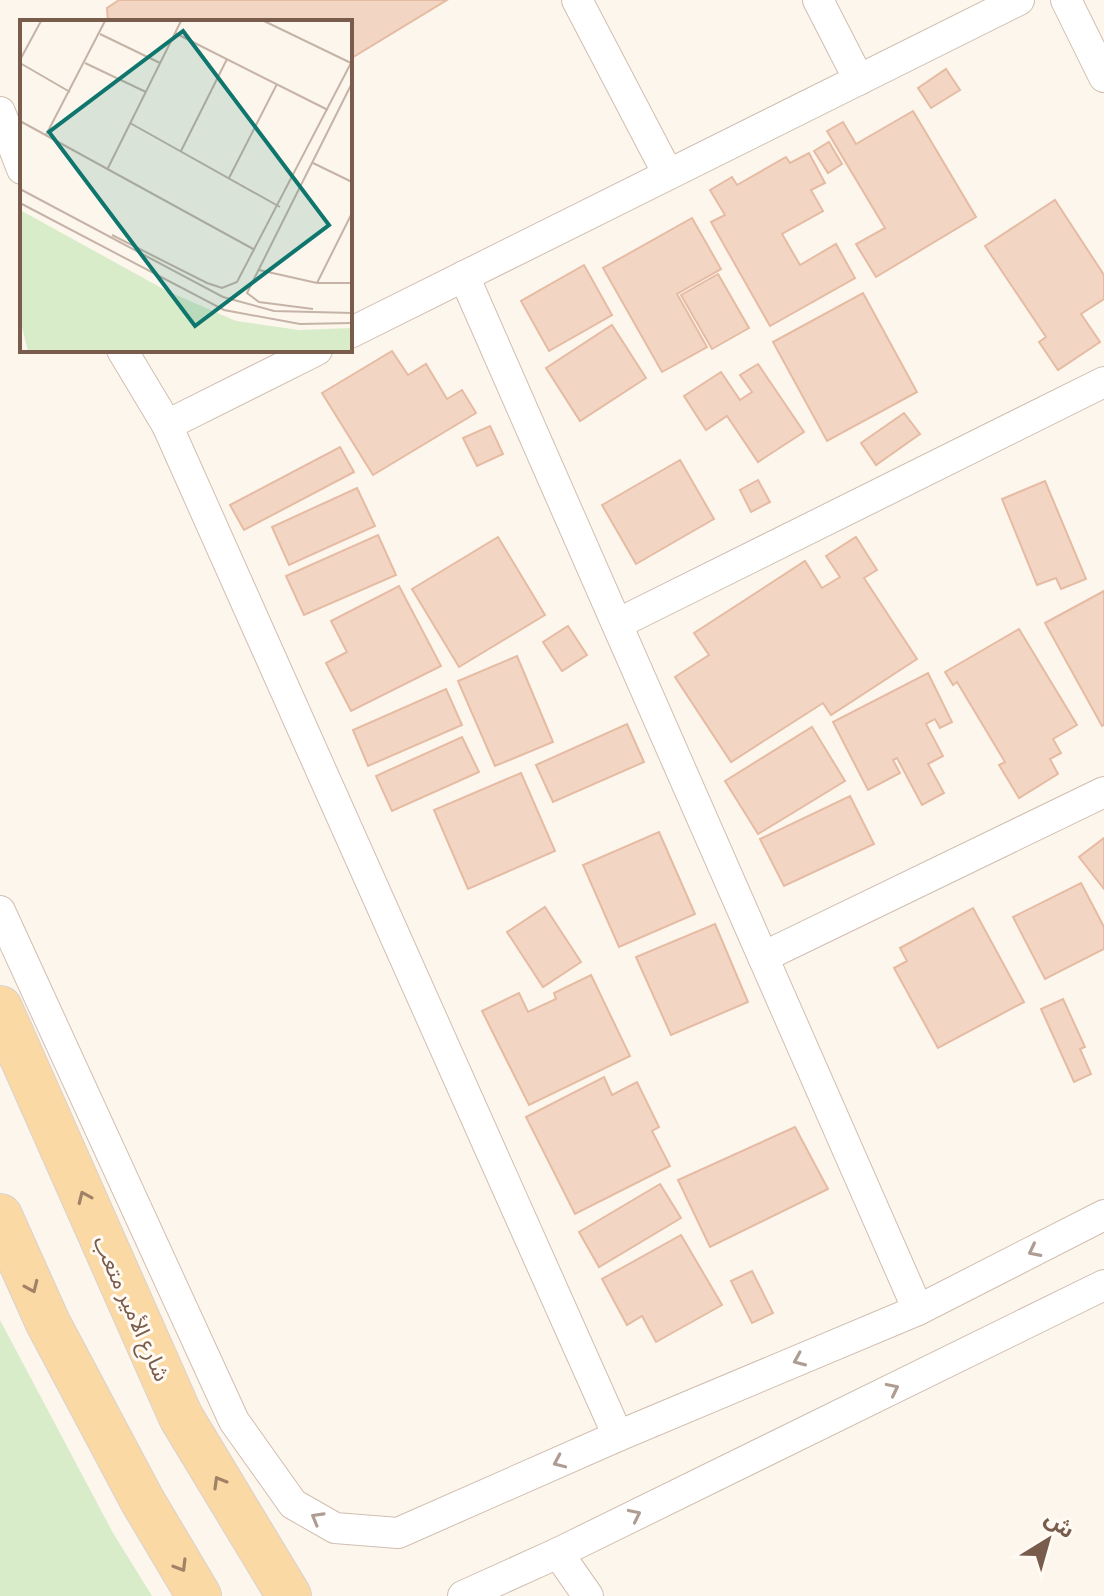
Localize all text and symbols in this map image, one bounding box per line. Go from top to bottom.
inset map [20,20,352,352]
one-way arrow [77,1190,93,1205]
street label: شارع الأمير متعب [85,1231,178,1387]
one-way arrow [1028,1241,1043,1256]
one-way arrow [22,1279,38,1294]
one-way arrow [793,1350,807,1367]
one-way arrow [885,1383,900,1398]
one-way arrow [553,1452,568,1468]
one-way arrow [213,1476,229,1490]
north arrow [1008,1500,1088,1580]
text: ش [1040,1502,1082,1544]
one-way arrow [626,1509,641,1525]
one-way arrow [311,1512,326,1528]
one-way arrow [171,1557,187,1572]

